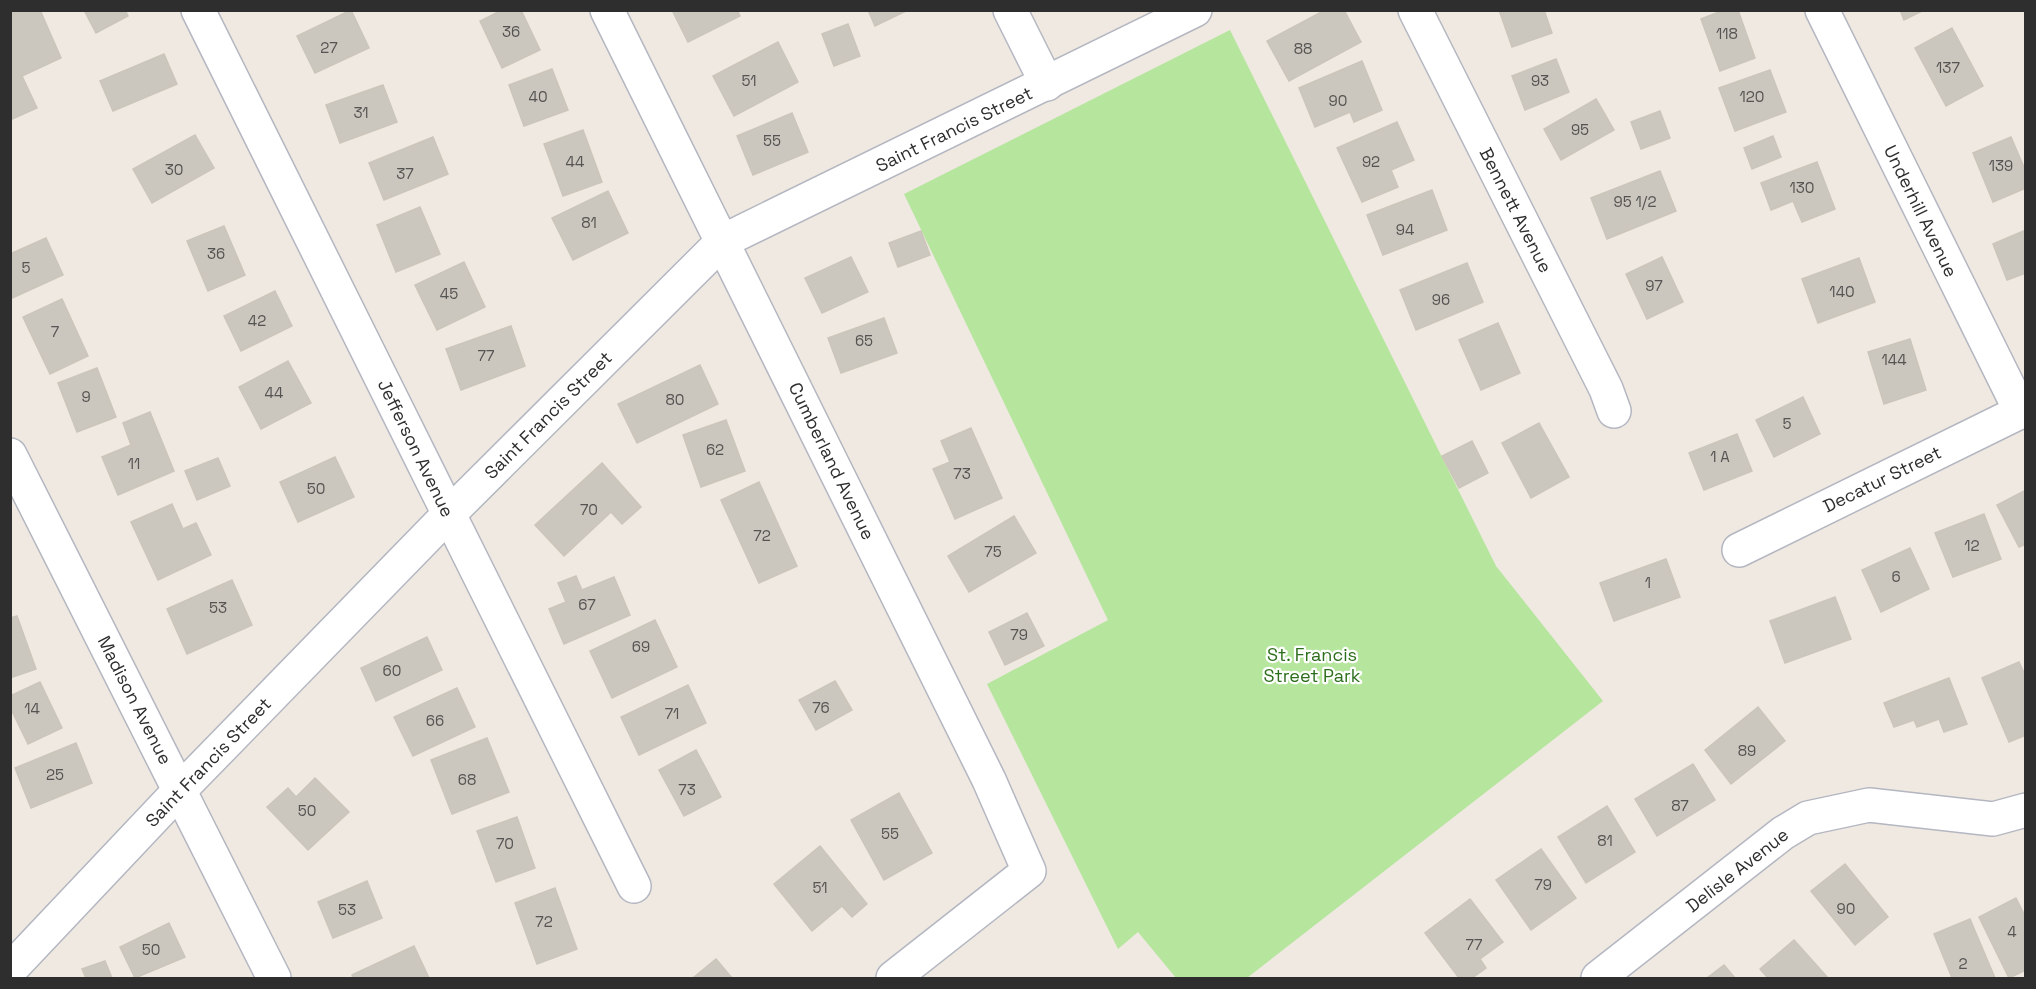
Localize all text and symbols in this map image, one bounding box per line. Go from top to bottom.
house number: 36 [502,22,520,41]
house number: 118 [1716,24,1738,43]
house number: 27 [320,38,338,57]
house number: 88 [1294,39,1312,58]
house number: 137 [1936,58,1960,77]
house number: 51 [741,71,757,90]
house number: 93 [1531,71,1549,90]
street label: Saint Francis Street [872,81,1036,177]
house number: 40 [529,87,548,106]
house number: 120 [1740,87,1764,106]
house number: 90 [1329,91,1347,110]
house number: 31 [353,103,369,122]
house number: 95 [1571,120,1589,139]
house number: 55 [763,131,781,150]
street label: Underhill Avenue [1879,141,1963,281]
street label: Bennett Avenue [1475,144,1557,276]
house number: 44 [566,152,584,171]
house number: 92 [1362,152,1380,171]
house number: 139 [1989,156,2013,175]
house number: 30 [165,160,183,179]
house number: 37 [396,164,414,183]
house number: 130 [1790,178,1814,197]
house number: 95 1/2 [1614,192,1656,211]
house number: 81 [581,213,597,232]
house number: 94 [1396,220,1414,239]
house number: 36 [207,244,225,263]
house number: 5 [22,258,31,277]
house number: 97 [1645,276,1663,295]
house number: 140 [1829,282,1855,301]
house number: 45 [440,284,458,303]
house number: 96 [1432,290,1450,309]
house number: 42 [248,311,266,330]
house number: 7 [51,322,59,341]
house number: 65 [855,331,873,350]
house number: 77 [478,346,494,365]
street label: Saint Francis Street [479,346,617,484]
house number: 144 [1881,350,1907,369]
street label: Jefferson Avenue [373,375,459,521]
street label: Cumberland Avenue [784,378,880,544]
house number: 44 [265,383,283,402]
house number: 9 [81,387,91,406]
house number: 80 [666,390,684,409]
house number: 5 [1783,414,1792,433]
house number: 62 [706,440,724,459]
street label: Decatur Street [1819,440,1945,518]
house number: 1 A [1710,447,1730,466]
house number: 11 [128,454,140,473]
house number: 73 [953,464,971,483]
house number: 50 [307,479,325,498]
house number: 70 [580,500,598,519]
house number: 72 [753,526,771,545]
house number: 12 [1964,536,1980,555]
house number: 75 [984,542,1002,561]
house number: 6 [1891,567,1901,586]
house number: 1 [1645,573,1651,592]
house number: 67 [578,595,596,614]
house number: 53 [209,598,227,617]
house number: 79 [1010,625,1028,644]
street label: Madison Avenue [93,632,177,768]
house number: 69 [632,637,650,656]
park label: St. Francis Street Park [1263,643,1361,687]
house number: 60 [383,661,401,680]
street label: Saint Francis Street [140,692,276,832]
house number: 76 [812,698,830,717]
house number: 14 [24,699,40,718]
house number: 71 [665,704,679,723]
house number: 66 [426,711,444,730]
house number: 89 [1738,741,1756,760]
house number: 25 [46,765,64,784]
house number: 68 [458,770,476,789]
house number: 73 [678,780,696,799]
house number: 87 [1671,796,1689,815]
house number: 50 [298,801,316,820]
street label: Delisle Avenue [1681,823,1793,917]
house number: 55 [881,824,899,843]
house number: 81 [1597,831,1613,850]
house number: 70 [496,834,514,853]
house number: 79 [1534,875,1552,894]
house number: 51 [812,878,828,897]
house number: 90 [1837,899,1855,918]
house number: 53 [338,900,356,919]
house number: 72 [535,912,553,931]
house number: 4 [2007,922,2017,941]
house number: 77 [1466,935,1482,954]
house number: 50 [142,940,160,959]
house number: 2 [1958,954,1968,973]

